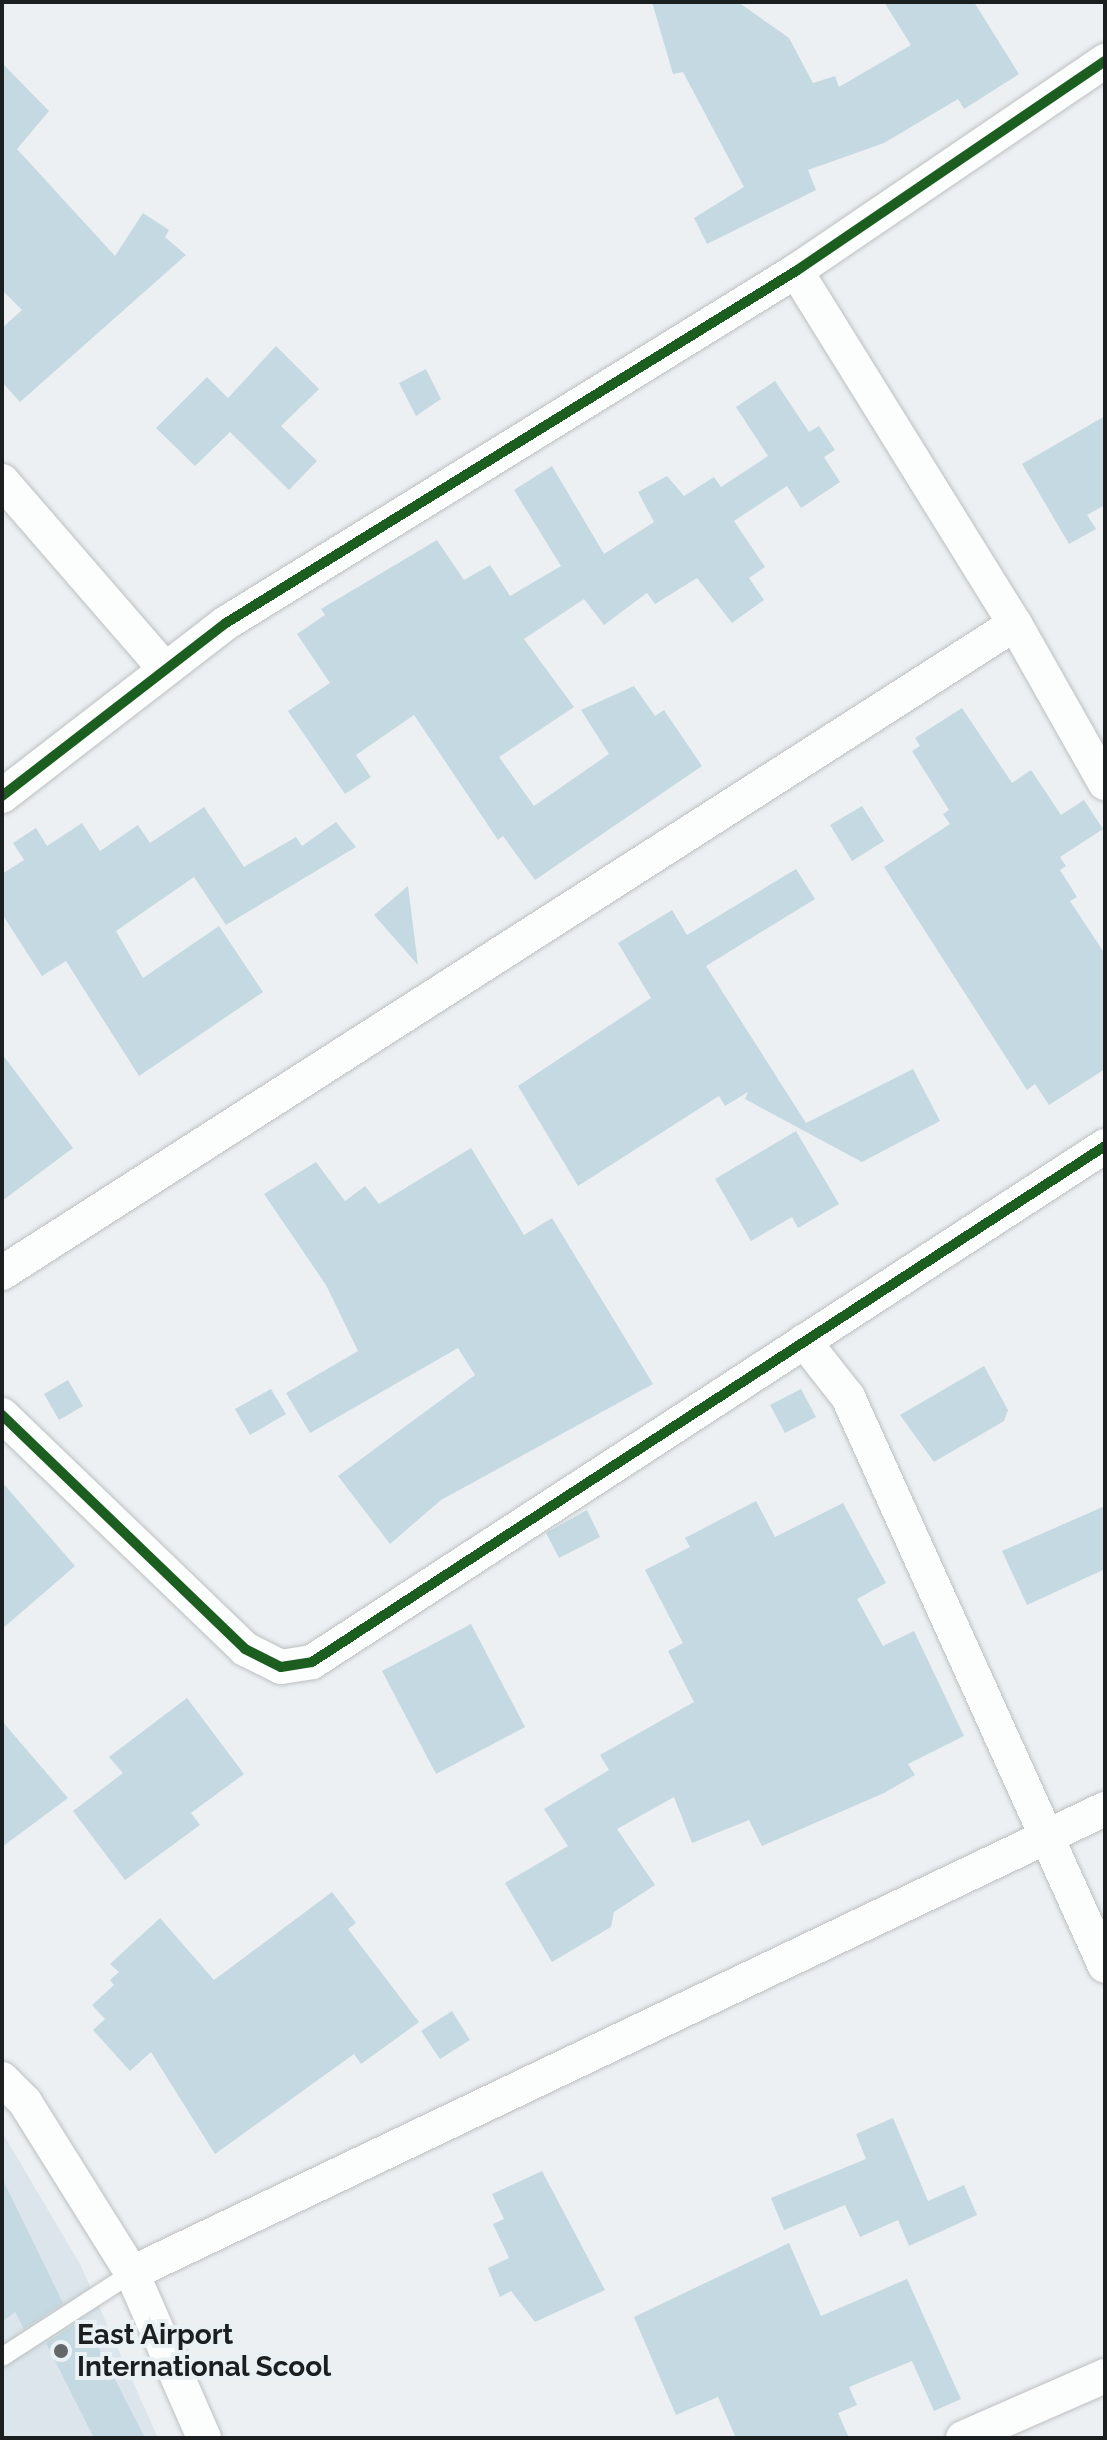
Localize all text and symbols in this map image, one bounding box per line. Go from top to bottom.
place label: East Airport International Scool [77,2318,332,2384]
marker: East Airport International Scool [52,2342,70,2360]

